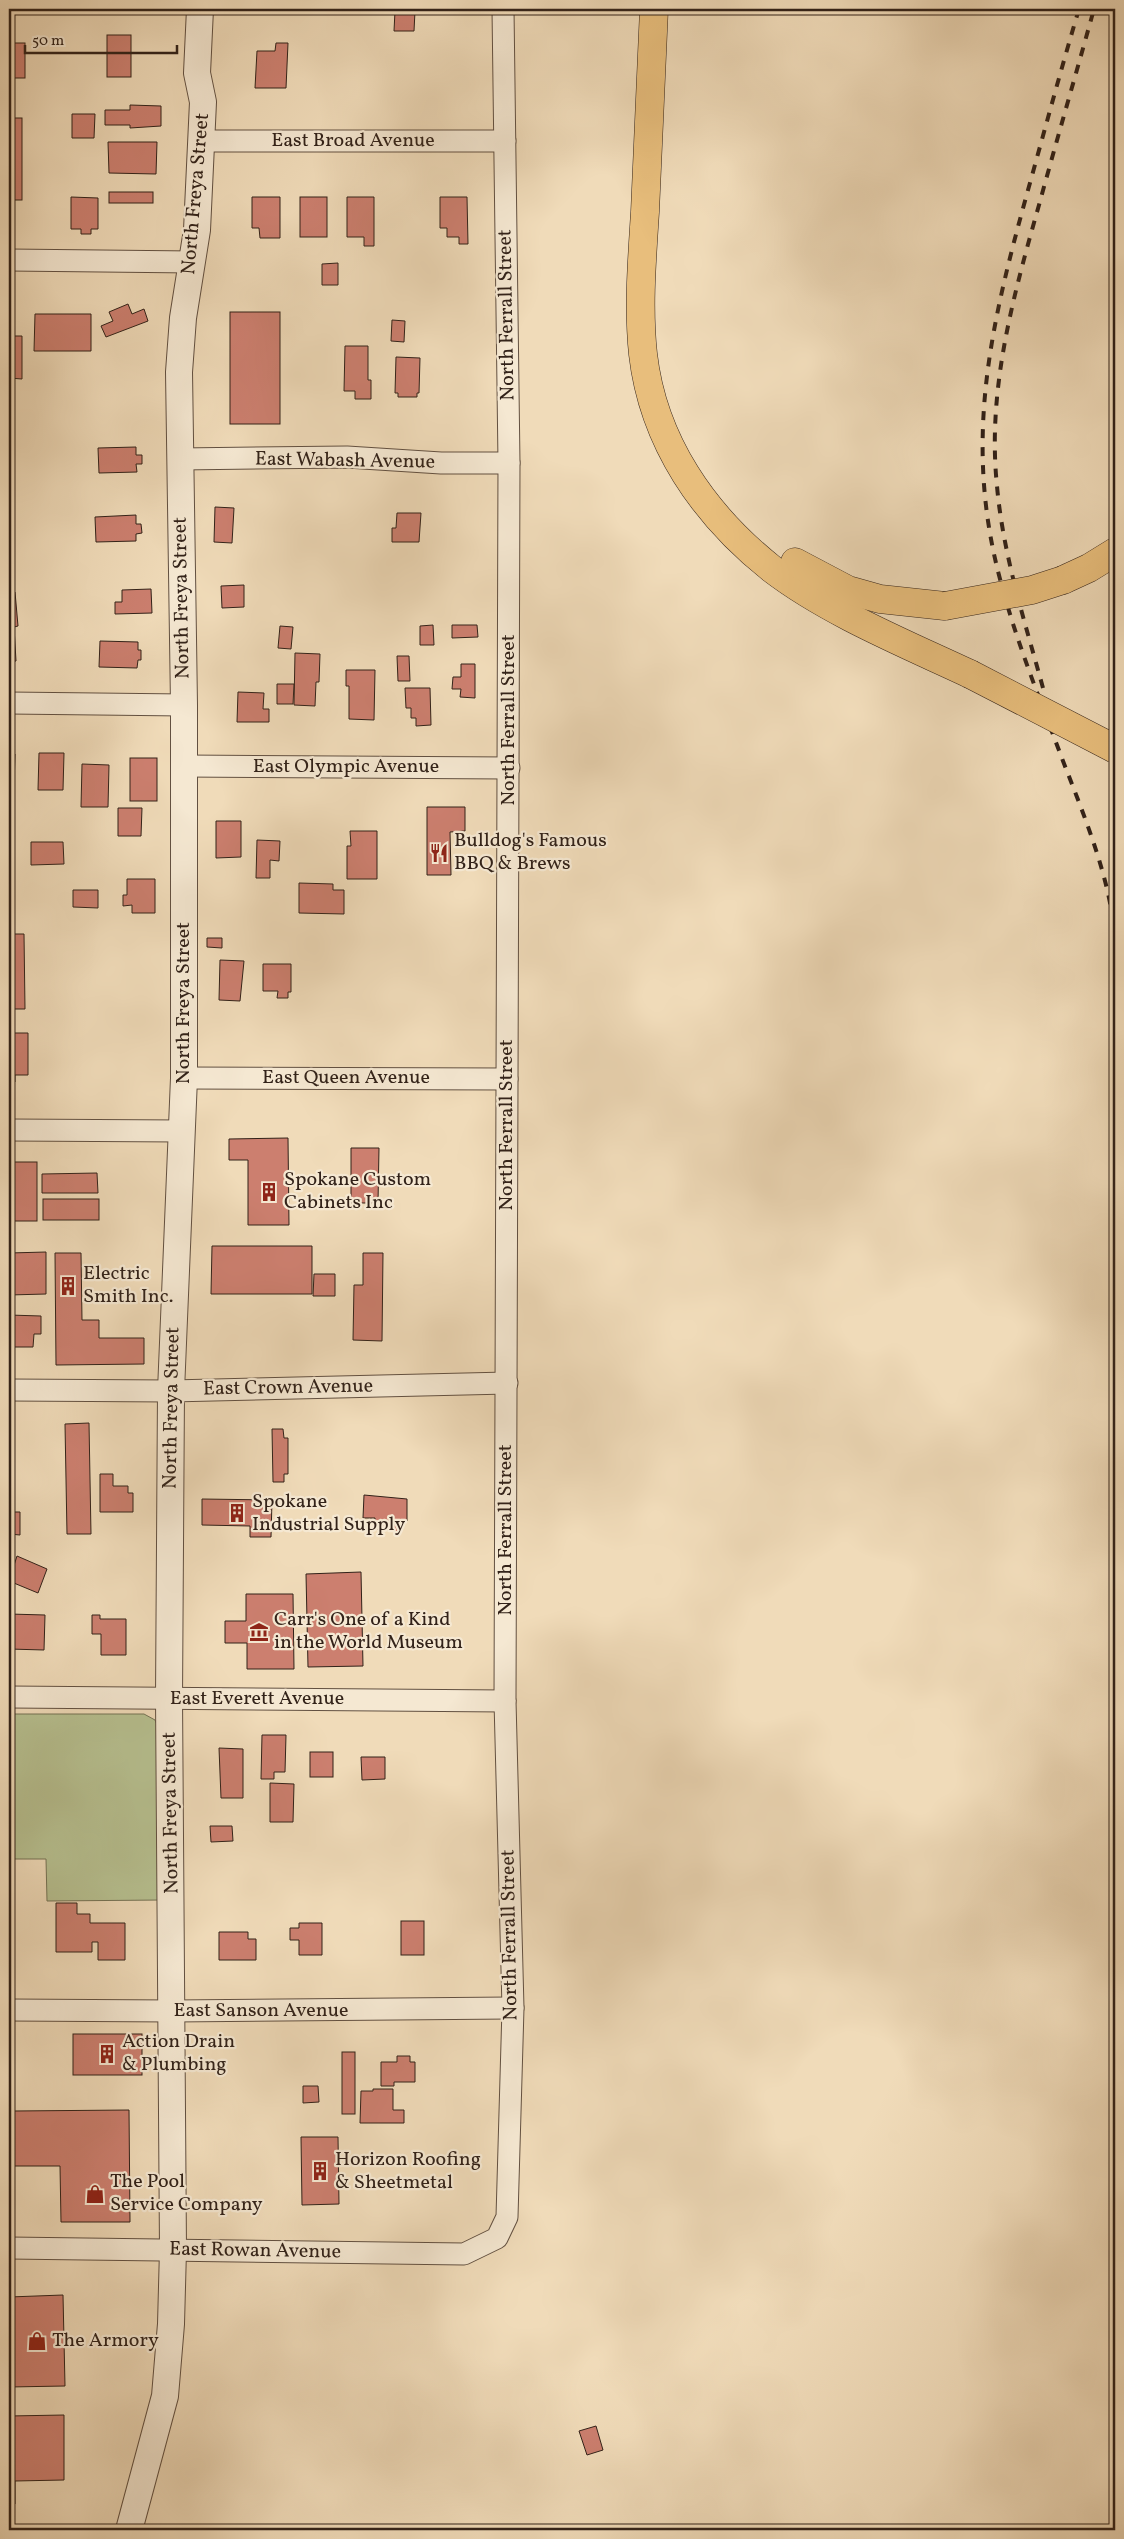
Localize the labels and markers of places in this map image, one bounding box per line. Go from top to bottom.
place label: Bulldog's Famous BBQ & Brews [454,827,607,878]
restaurant icon: Bulldog's Famous BBQ & Brews [428,842,450,864]
place label: Spokane Custom Cabinets Inc [284,1166,431,1217]
building icon: Spokane Custom Cabinets Inc [258,1181,280,1203]
place label: Electric Smith Inc. [83,1260,173,1311]
building icon: Electric Smith Inc. [57,1275,79,1297]
place label: Spokane Industrial Supply [252,1488,406,1539]
building icon: Spokane Industrial Supply [226,1502,248,1524]
place label: Carr's One of a Kind in the World Museum [274,1606,463,1657]
museum icon: Carr's One of a Kind in the World Museum [248,1621,270,1643]
place label: Action Drain & Plumbing [122,2028,235,2079]
building icon: Action Drain & Plumbing [96,2043,118,2065]
place label: Horizon Roofing & Sheetmetal [335,2146,481,2197]
building icon: Horizon Roofing & Sheetmetal [309,2160,331,2182]
place label: The Pool Service Company [110,2168,263,2219]
shop icon: The Pool Service Company [84,2183,106,2205]
place label: The Armory [52,2327,159,2355]
shop icon: The Armory [26,2330,48,2352]

